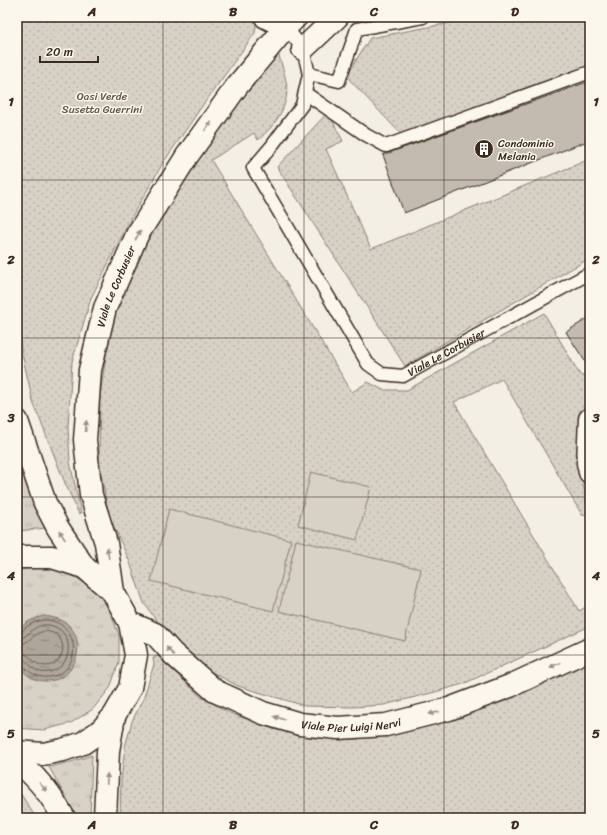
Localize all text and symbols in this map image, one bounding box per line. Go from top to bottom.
text: A [87,0,96,23]
text: B [229,0,238,23]
text: C [369,0,379,23]
text: D [511,0,519,23]
scale bar [40,38,98,64]
text: 20 m [46,41,73,63]
park label: Oasi Verde Susetta Guerrini [62,87,143,119]
text: 1 [8,90,14,113]
text: 1 [593,90,599,113]
one-way arrow [204,121,212,131]
place label: Condominio Melania [498,134,554,166]
building icon: Condominio Melania [473,138,495,160]
one-way arrow [134,229,141,241]
street label: Viale Le Corbusier [92,242,142,329]
text: 2 [6,248,15,271]
text: 2 [591,248,600,271]
street label: Viale Le Corbusier [404,323,490,382]
text: 3 [6,406,15,429]
text: 3 [591,406,600,429]
one-way arrow [83,420,90,432]
one-way arrow [58,529,66,540]
one-way arrow [105,547,111,559]
text: 4 [6,564,16,587]
text: 4 [591,564,601,587]
one-way arrow [165,645,174,656]
one-way arrow [549,662,560,668]
one-way arrow [428,710,440,716]
street label: Viale Pier Luigi Nervi [300,712,404,738]
one-way arrow [272,715,284,721]
text: 5 [7,722,15,745]
text: 5 [592,722,600,745]
one-way arrow [104,772,110,785]
one-way arrow [38,783,47,792]
text: A [87,813,96,835]
text: B [229,813,238,835]
text: C [369,813,379,835]
text: D [511,813,519,835]

